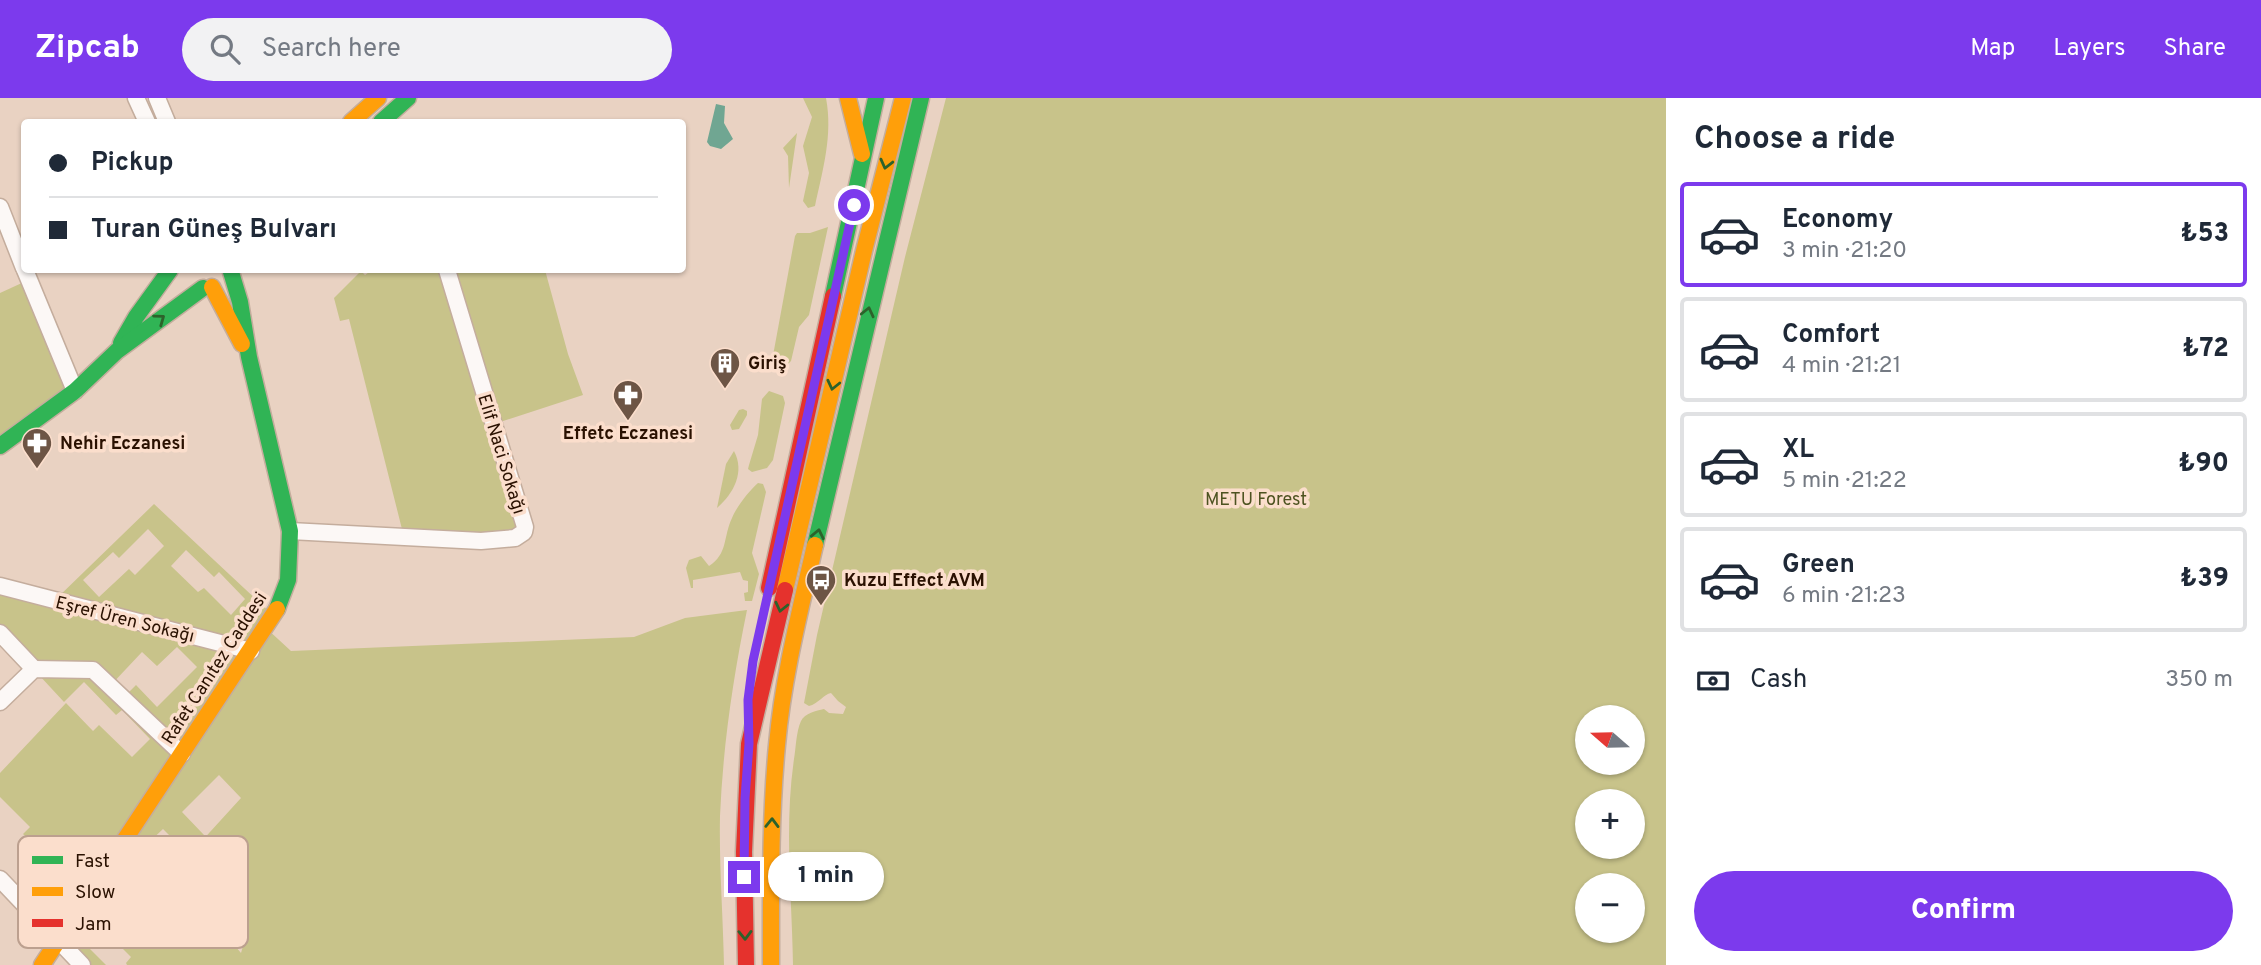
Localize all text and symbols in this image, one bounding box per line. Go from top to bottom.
search box [182,18,672,81]
text: Zipcab [35,28,140,70]
icon: search [206,30,244,68]
text: Search here [262,33,401,66]
text: Map [1970,34,2015,64]
text: Layers [2053,34,2125,64]
text: Share [2163,34,2226,64]
text: Choose a ride [1694,120,1895,160]
text: Pickup [91,147,174,180]
one-way arrow [880,158,894,170]
route start [838,189,870,221]
icon: car [1698,203,1761,266]
text: Economy [1782,204,1893,237]
text: Turan Güneş Bulvarı [91,214,337,247]
text: ₺53 [2180,218,2229,251]
text: 3 min · 21:20 [1782,237,1907,266]
one-way arrow [860,306,875,318]
one-way arrow [152,315,165,328]
icon: car [1698,318,1761,381]
text: Comfort [1782,319,1880,352]
text: ₺72 [2182,333,2229,366]
building icon: Giriş [708,346,742,390]
text: 4 min · 21:21 [1782,352,1901,381]
place label: Giriş [748,353,787,376]
pharmacy icon: Effetc Eczanesi [611,378,645,422]
one-way arrow [827,379,841,391]
street label: Elif Naci Sokağı [471,392,530,517]
place label: Effetc Eczanesi [563,423,693,446]
pharmacy icon: Nehir Eczanesi [20,426,54,470]
place label: Nehir Eczanesi [60,433,185,456]
icon: car [1698,433,1761,496]
text: XL [1782,434,1814,467]
text: ₺90 [2178,448,2229,481]
text: 5 min · 21:22 [1782,467,1907,496]
park label: METU Forest [1205,489,1307,512]
one-way arrow [809,528,824,540]
icon: car [1698,548,1761,611]
text: Green [1782,549,1855,582]
bus stop icon: Kuzu Effect AVM [804,563,838,607]
text: ₺39 [2180,563,2229,596]
place label: Kuzu Effect AVM [844,570,985,593]
text: 6 min · 21:23 [1782,582,1906,611]
street label: Rafet Canıtez Caddesi [157,588,273,749]
street label: Eşref Üren Sokağı [53,590,197,649]
one-way arrow [775,601,789,613]
icon: cash [1694,662,1732,700]
text: Cash [1750,664,1807,697]
text: 350 m [2165,666,2233,695]
north arrow [1575,705,1645,775]
map controls [1575,705,1645,943]
button: + [1575,789,1645,859]
one-way arrow [764,818,780,828]
legend [18,836,248,948]
text: Fast [75,850,110,874]
callout: 1 min [768,852,884,902]
route end [728,861,760,893]
text: 1 min [798,862,854,891]
button: Confirm [1694,871,2233,951]
button: − [1575,873,1645,943]
text: Slow [75,881,115,905]
text: Jam [75,913,112,937]
one-way arrow [738,930,753,941]

